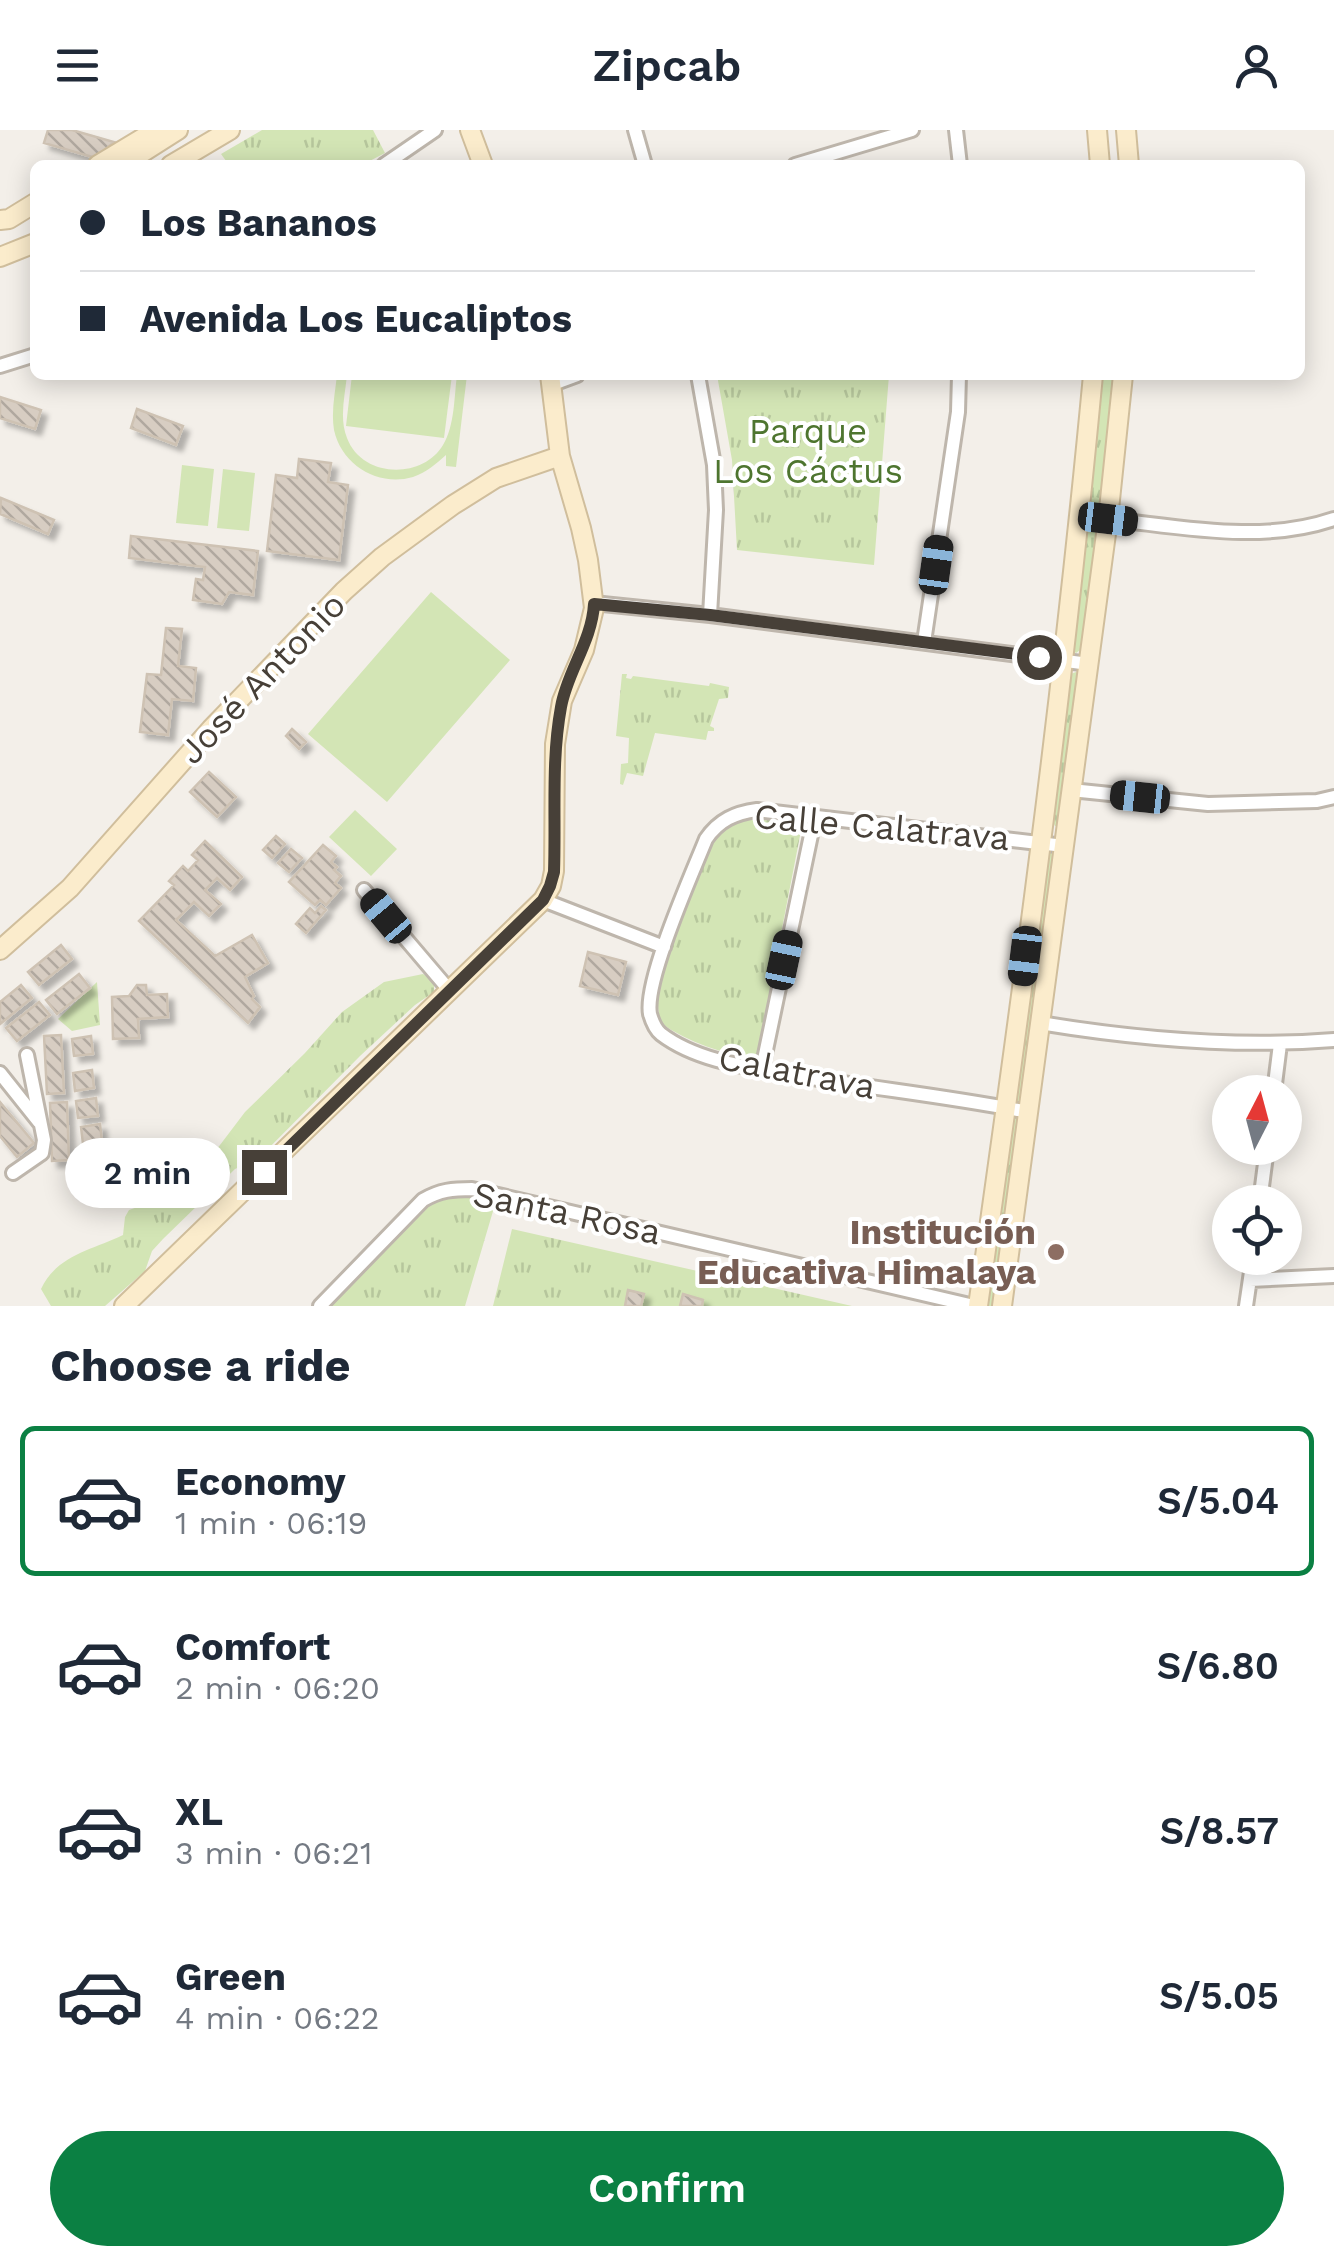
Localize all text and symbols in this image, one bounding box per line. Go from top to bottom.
icon: menu [50,38,105,93]
icon: person [1229,38,1284,93]
text: Zipcab [593,39,741,92]
text: Los Bananos [140,201,377,245]
text: Avenida Los Eucaliptos [140,297,572,341]
park label: Parque Los Cáctus [713,410,903,492]
car [1076,500,1140,538]
car [917,533,955,597]
street label: José Antonio [170,584,354,772]
route start [1017,635,1062,680]
car [1109,779,1171,815]
street label: Calle Calatrava [753,795,1011,859]
car [355,883,417,949]
car [1006,924,1044,988]
car [763,928,805,992]
street label: Calatrava [715,1036,879,1108]
north arrow [1212,1075,1302,1165]
map controls [1212,1075,1302,1275]
callout: 2 min [64,1137,229,1207]
route end [242,1150,287,1195]
text: 2 min [104,1154,191,1192]
street label: Santa Rosa [469,1173,665,1253]
button: locate [1212,1185,1302,1275]
place label: Institución Educativa Himalaya [697,1211,1037,1293]
marker: Institución Educativa Himalaya [1045,1241,1067,1263]
text: Choose a ride [50,1339,350,1392]
icon: car [55,1456,145,1546]
text: Economy [175,1460,346,1504]
text: S/5.04 [1157,1479,1279,1523]
text: 1 min · 06:19 [175,1504,367,1542]
icon: car [55,1621,145,1711]
text: Comfort [175,1625,330,1669]
text: S/6.80 [1157,1644,1279,1688]
text: 2 min · 06:20 [175,1669,380,1707]
icon: car [55,1786,145,1876]
text: XL [175,1790,223,1834]
text: S/8.57 [1160,1809,1279,1853]
text: 3 min · 06:21 [175,1834,372,1872]
icon: car [55,1951,145,2041]
text: Green [175,1955,286,1999]
text: S/5.05 [1159,1974,1279,2018]
text: 4 min · 06:22 [175,1999,379,2037]
button: Confirm [50,2131,1284,2246]

